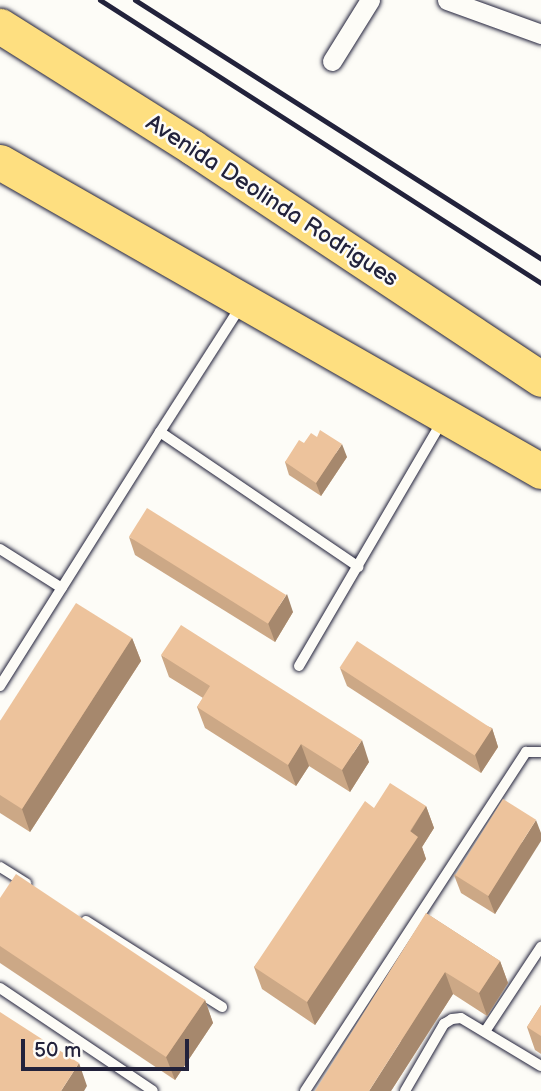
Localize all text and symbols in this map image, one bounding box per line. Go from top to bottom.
street label: Avenida Deolinda Rodrigues [141,109,403,293]
scale bar [24,1024,192,1068]
text: 50 m [34,1038,81,1063]

